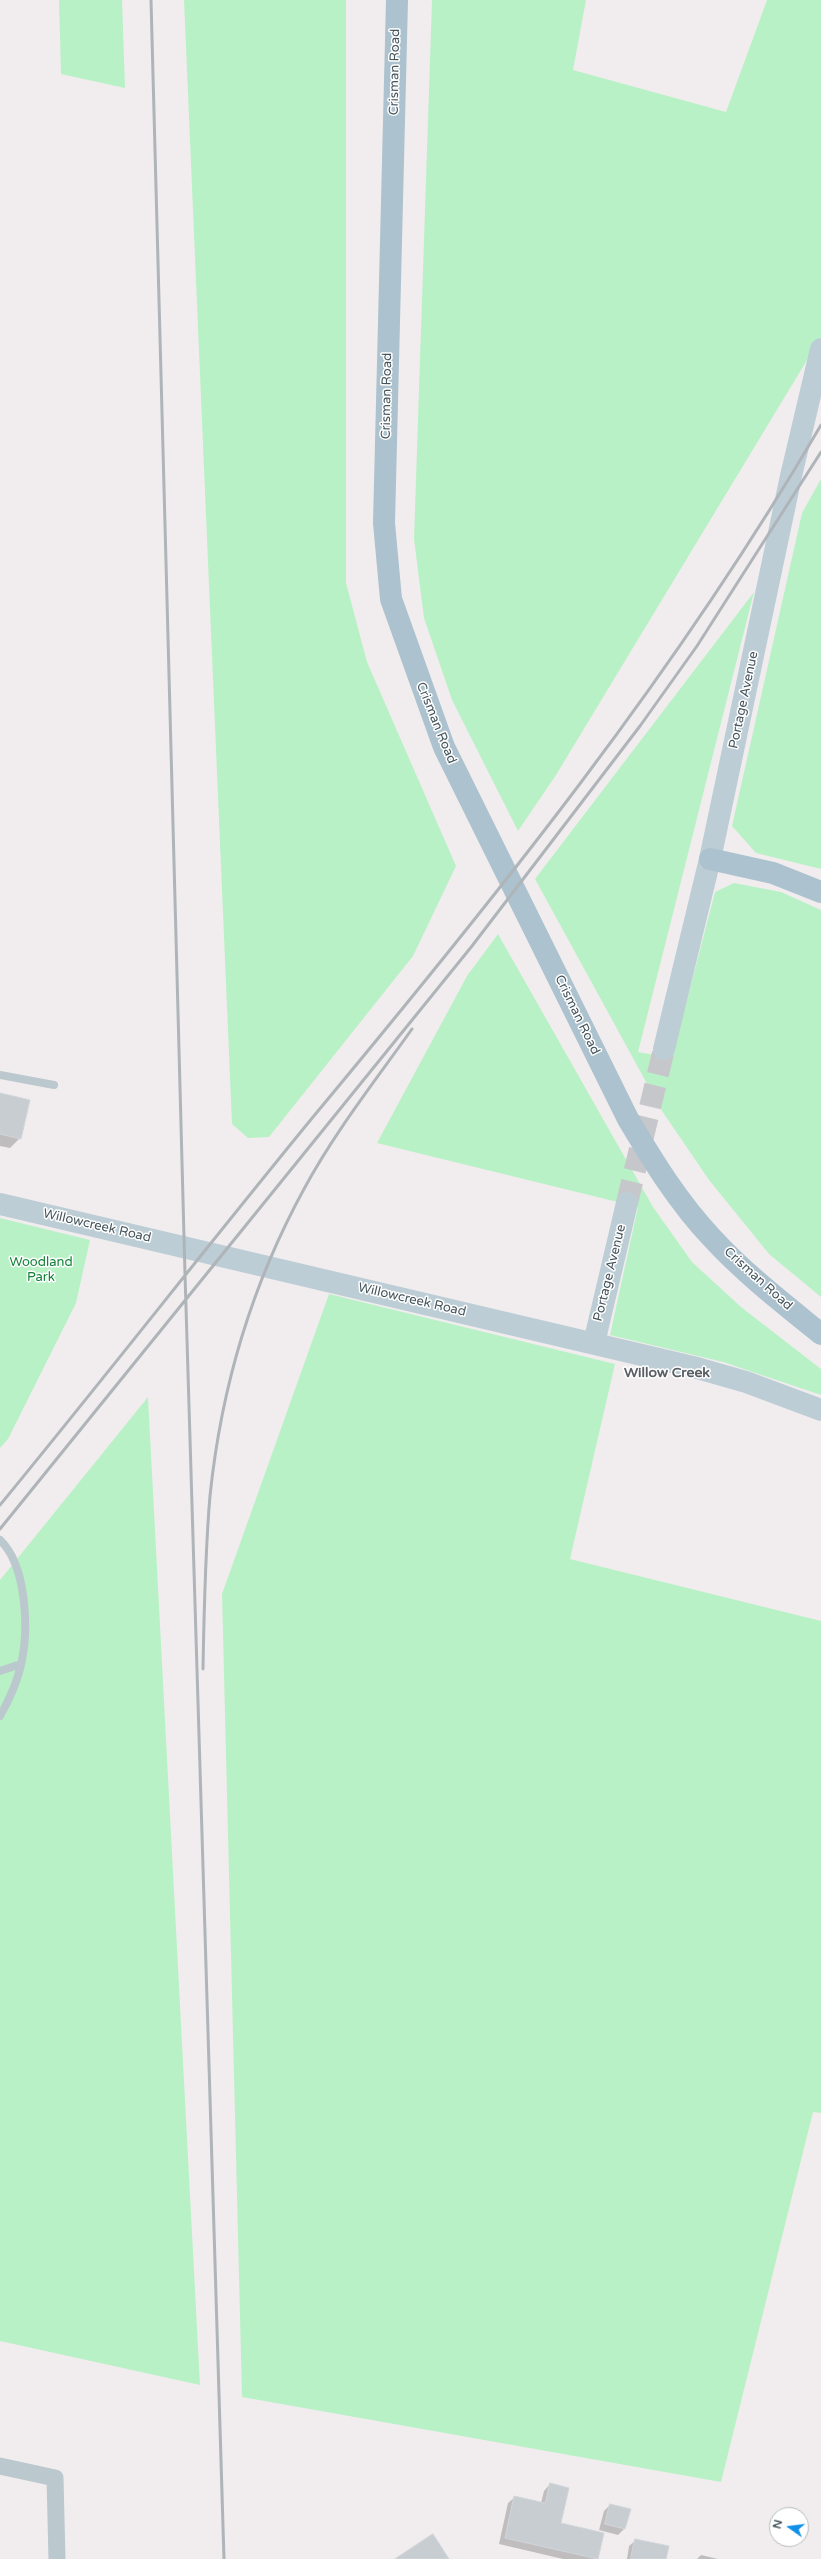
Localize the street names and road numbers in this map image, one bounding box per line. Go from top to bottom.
street label: Crisman Road [386,29,404,115]
street label: Crisman Road [378,353,396,439]
street label: Portage Avenue [726,650,762,750]
street label: Crisman Road [413,680,459,766]
street label: Crisman Road [551,973,603,1057]
street label: Willowcreek Road [42,1206,152,1246]
street label: Portage Avenue [590,1223,630,1323]
street label: Crisman Road [721,1244,795,1314]
street label: Willowcreek Road [357,1280,467,1320]

